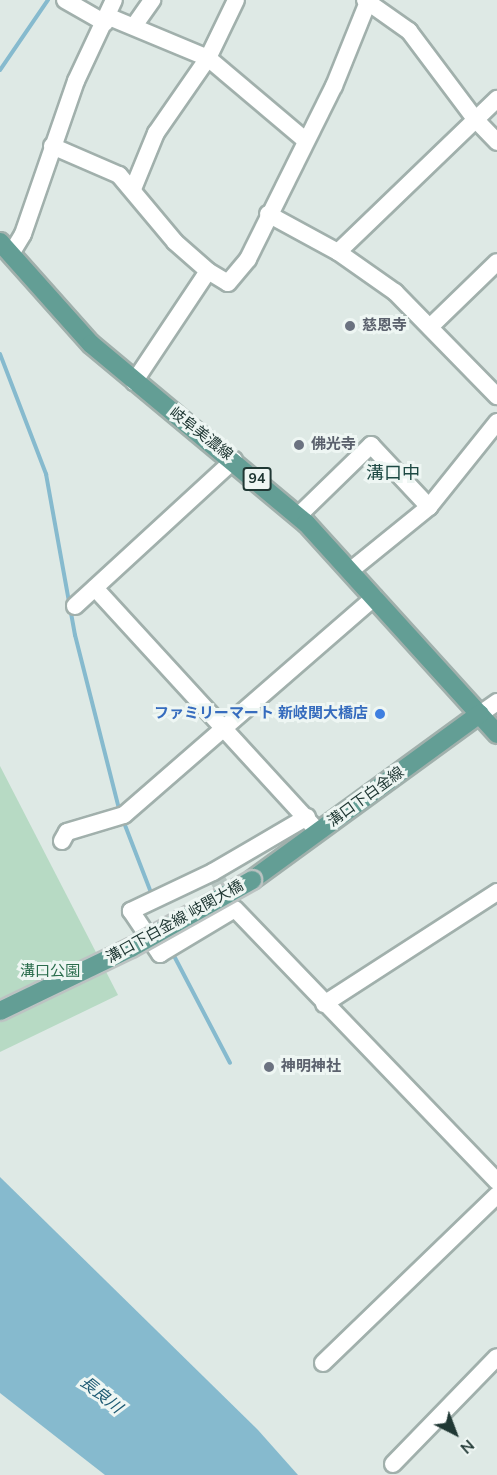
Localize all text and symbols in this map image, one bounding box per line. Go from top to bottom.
place label: 慈恩寺 [362,317,407,335]
marker: 慈恩寺 [343,319,357,333]
street label: 岐阜美濃線 [166,404,236,464]
place label: 佛光寺 [311,436,356,454]
marker: 佛光寺 [292,438,306,452]
district label: 溝口中 [366,462,420,484]
road number: 94 [242,468,272,490]
place label: ファミリーマート 新岐関大橋店 [154,705,368,723]
marker: ファミリーマート 新岐関大橋店 [373,707,387,721]
street label: 溝口下白金線 [324,763,408,831]
street label: 溝口下白金線 岐関大橋 [103,877,247,967]
park label: 溝口公園 [20,963,80,981]
place label: 神明神社 [281,1058,341,1076]
marker: 神明神社 [262,1060,276,1074]
water label: 長良川 [76,1372,126,1418]
north arrow [425,1403,485,1463]
text: N [455,1434,479,1459]

